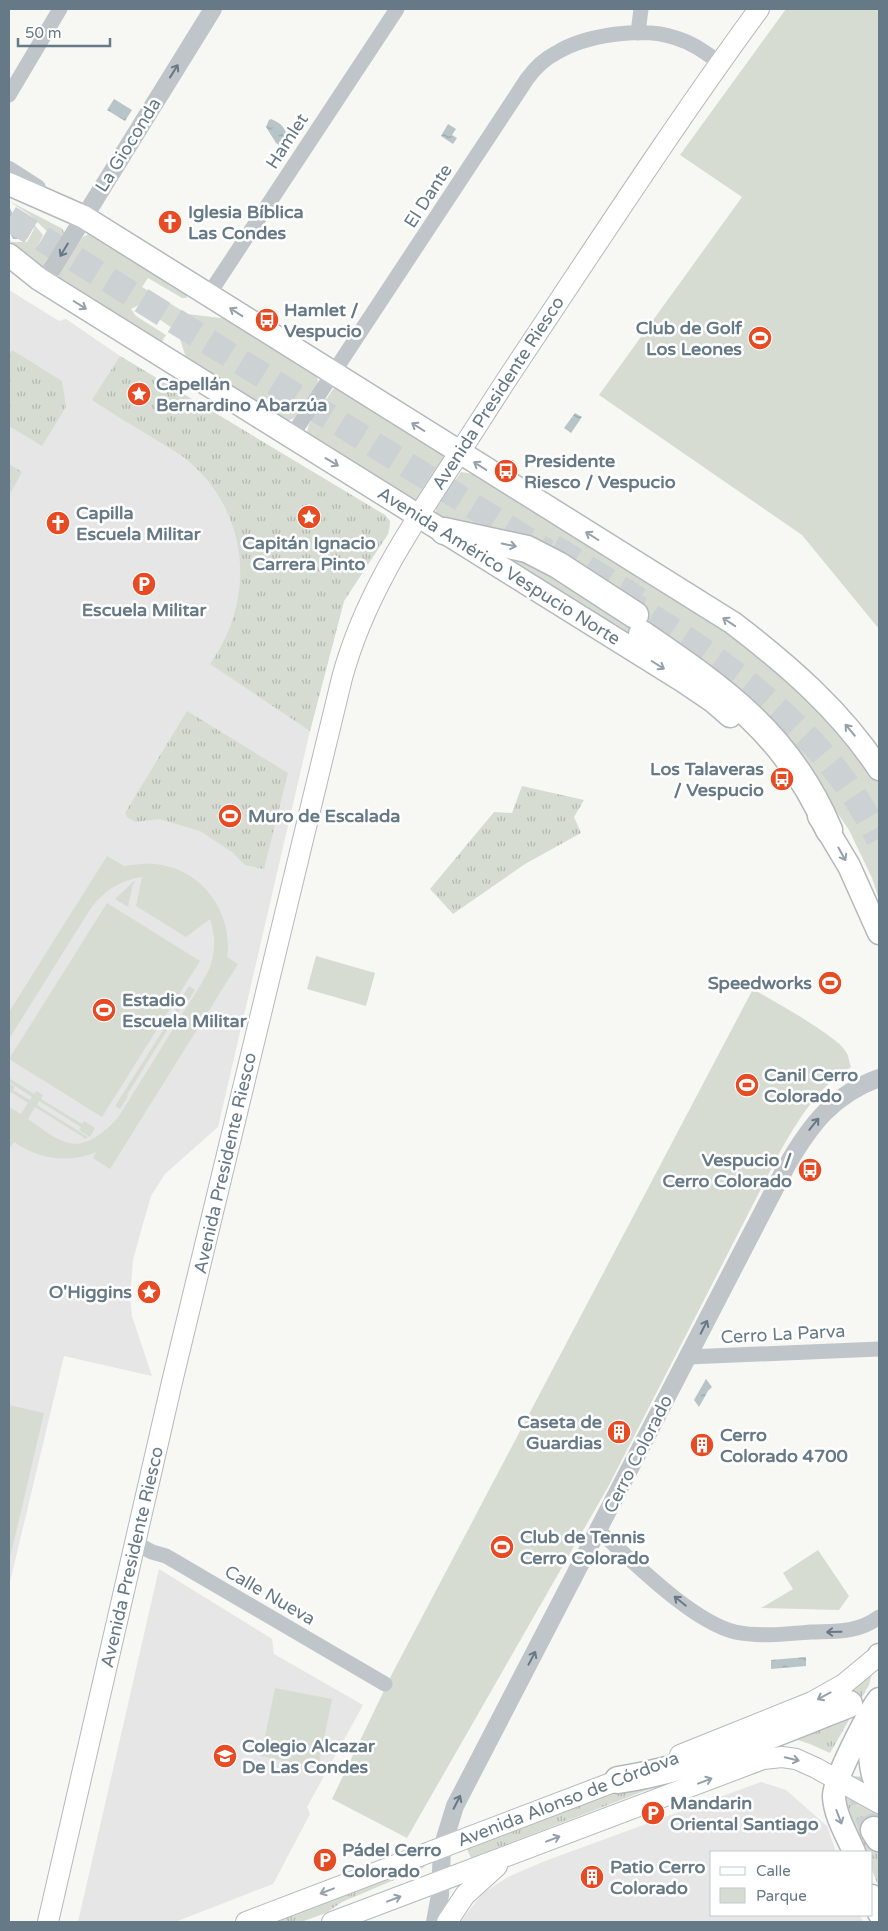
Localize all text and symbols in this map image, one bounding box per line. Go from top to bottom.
scale bar [18,15,110,47]
text: 50 m [25,24,62,42]
one-way arrow [170,65,180,79]
street label: La Gioconda [90,94,166,196]
street label: Hamlet [261,109,313,173]
street label: El Dante [399,160,457,232]
place label: Iglesia Bíblica Las Condes [188,201,304,244]
church icon: Iglesia Bíblica Las Condes [157,209,183,235]
one-way arrow [59,242,69,256]
street label: Avenida Presidente Riesco [427,292,569,494]
one-way arrow [73,299,87,310]
place label: Hamlet / Vespucio [284,299,362,342]
one-way arrow [230,306,244,316]
bus stop icon: Hamlet / Vespucio [254,307,280,333]
place label: Club de Golf Los Leones [636,317,743,360]
sports icon: Club de Golf Los Leones [747,325,773,351]
place label: Capellán Bernardino Abarzúa [156,373,327,416]
place icon: Capellán Bernardino Abarzúa [126,381,152,407]
one-way arrow [411,422,425,432]
place label: Presidente Riesco / Vespucio [524,450,676,493]
one-way arrow [325,458,339,468]
bus stop icon: Presidente Riesco / Vespucio [493,458,519,484]
one-way arrow [474,461,488,471]
street label: Avenida Américo Vespucio Norte [374,482,624,650]
place label: Capilla Escuela Militar [76,502,202,545]
place icon: Capitán Ignacio Carrera Pinto [296,504,322,530]
church icon: Capilla Escuela Militar [45,510,71,536]
one-way arrow [585,530,599,540]
place label: Capitán Ignacio Carrera Pinto [242,532,376,575]
one-way arrow [501,540,517,550]
parking icon: Escuela Militar [131,571,157,597]
place label: Escuela Militar [82,599,207,621]
one-way arrow [723,617,737,627]
one-way arrow [651,660,665,670]
one-way arrow [844,724,855,737]
place label: Los Talaveras / Vespucio [650,758,764,801]
bus stop icon: Los Talaveras / Vespucio [769,766,795,792]
sports icon: Muro de Escalada [217,803,243,829]
place label: Muro de Escalada [248,805,400,827]
one-way arrow [838,846,847,861]
sports icon: Speedworks [817,970,843,996]
place label: Speedworks [708,972,812,994]
place label: Estadio Escuela Militar [122,989,248,1032]
sports icon: Estadio Escuela Militar [91,997,117,1023]
street label: Avenida Presidente Riesco [189,1050,261,1276]
place label: Canil Cerro Colorado [764,1064,858,1107]
sports icon: Canil Cerro Colorado [734,1072,760,1098]
one-way arrow [808,1118,819,1131]
place label: Vespucio / Cerro Colorado [663,1149,792,1192]
bus stop icon: Vespucio / Cerro Colorado [797,1157,823,1183]
place icon: O'Higgins [136,1279,162,1305]
place label: O'Higgins [49,1281,132,1303]
one-way arrow [700,1320,709,1335]
street label: Cerro La Parva [720,1320,846,1348]
street label: Cerro Colorado [599,1391,677,1517]
place label: Caseta de Guardias [517,1411,602,1454]
building icon: Caseta de Guardias [606,1419,632,1445]
place label: Cerro Colorado 4700 [720,1424,848,1467]
building icon: Cerro Colorado 4700 [689,1432,715,1458]
street label: Avenida Presidente Riesco [96,1444,168,1670]
place label: Club de Tennis Cerro Colorado [520,1526,650,1569]
sports icon: Club de Tennis Cerro Colorado [489,1534,515,1560]
street label: Calle Nueva [221,1560,319,1630]
one-way arrow [674,1595,687,1606]
one-way arrow [826,1627,842,1636]
one-way arrow [527,1650,537,1665]
one-way arrow [817,1691,832,1701]
place label: Colegio Alcazar De Las Condes [242,1735,376,1778]
school or university icon: Colegio Alcazar De Las Condes [212,1743,238,1769]
street label: Avenida Alonso de Córdova [454,1746,682,1852]
one-way arrow [784,1755,800,1764]
one-way arrow [697,1776,712,1785]
place label: Mandarin Oriental Santiago [670,1792,819,1835]
one-way arrow [453,1795,462,1810]
parking icon: Mandarin Oriental Santiago [640,1800,666,1826]
one-way arrow [835,1809,844,1824]
one-way arrow [545,1834,560,1843]
place label: Pádel Cerro Colorado [342,1839,441,1882]
parking icon: Pádel Cerro Colorado [312,1847,338,1873]
legend [710,1851,873,1916]
place label: Patio Cerro Colorado [610,1856,705,1899]
text: Calle [756,1862,791,1880]
building icon: Patio Cerro Colorado [579,1864,605,1890]
one-way arrow [320,1887,336,1896]
text: Parque [756,1887,807,1905]
one-way arrow [386,1893,401,1903]

